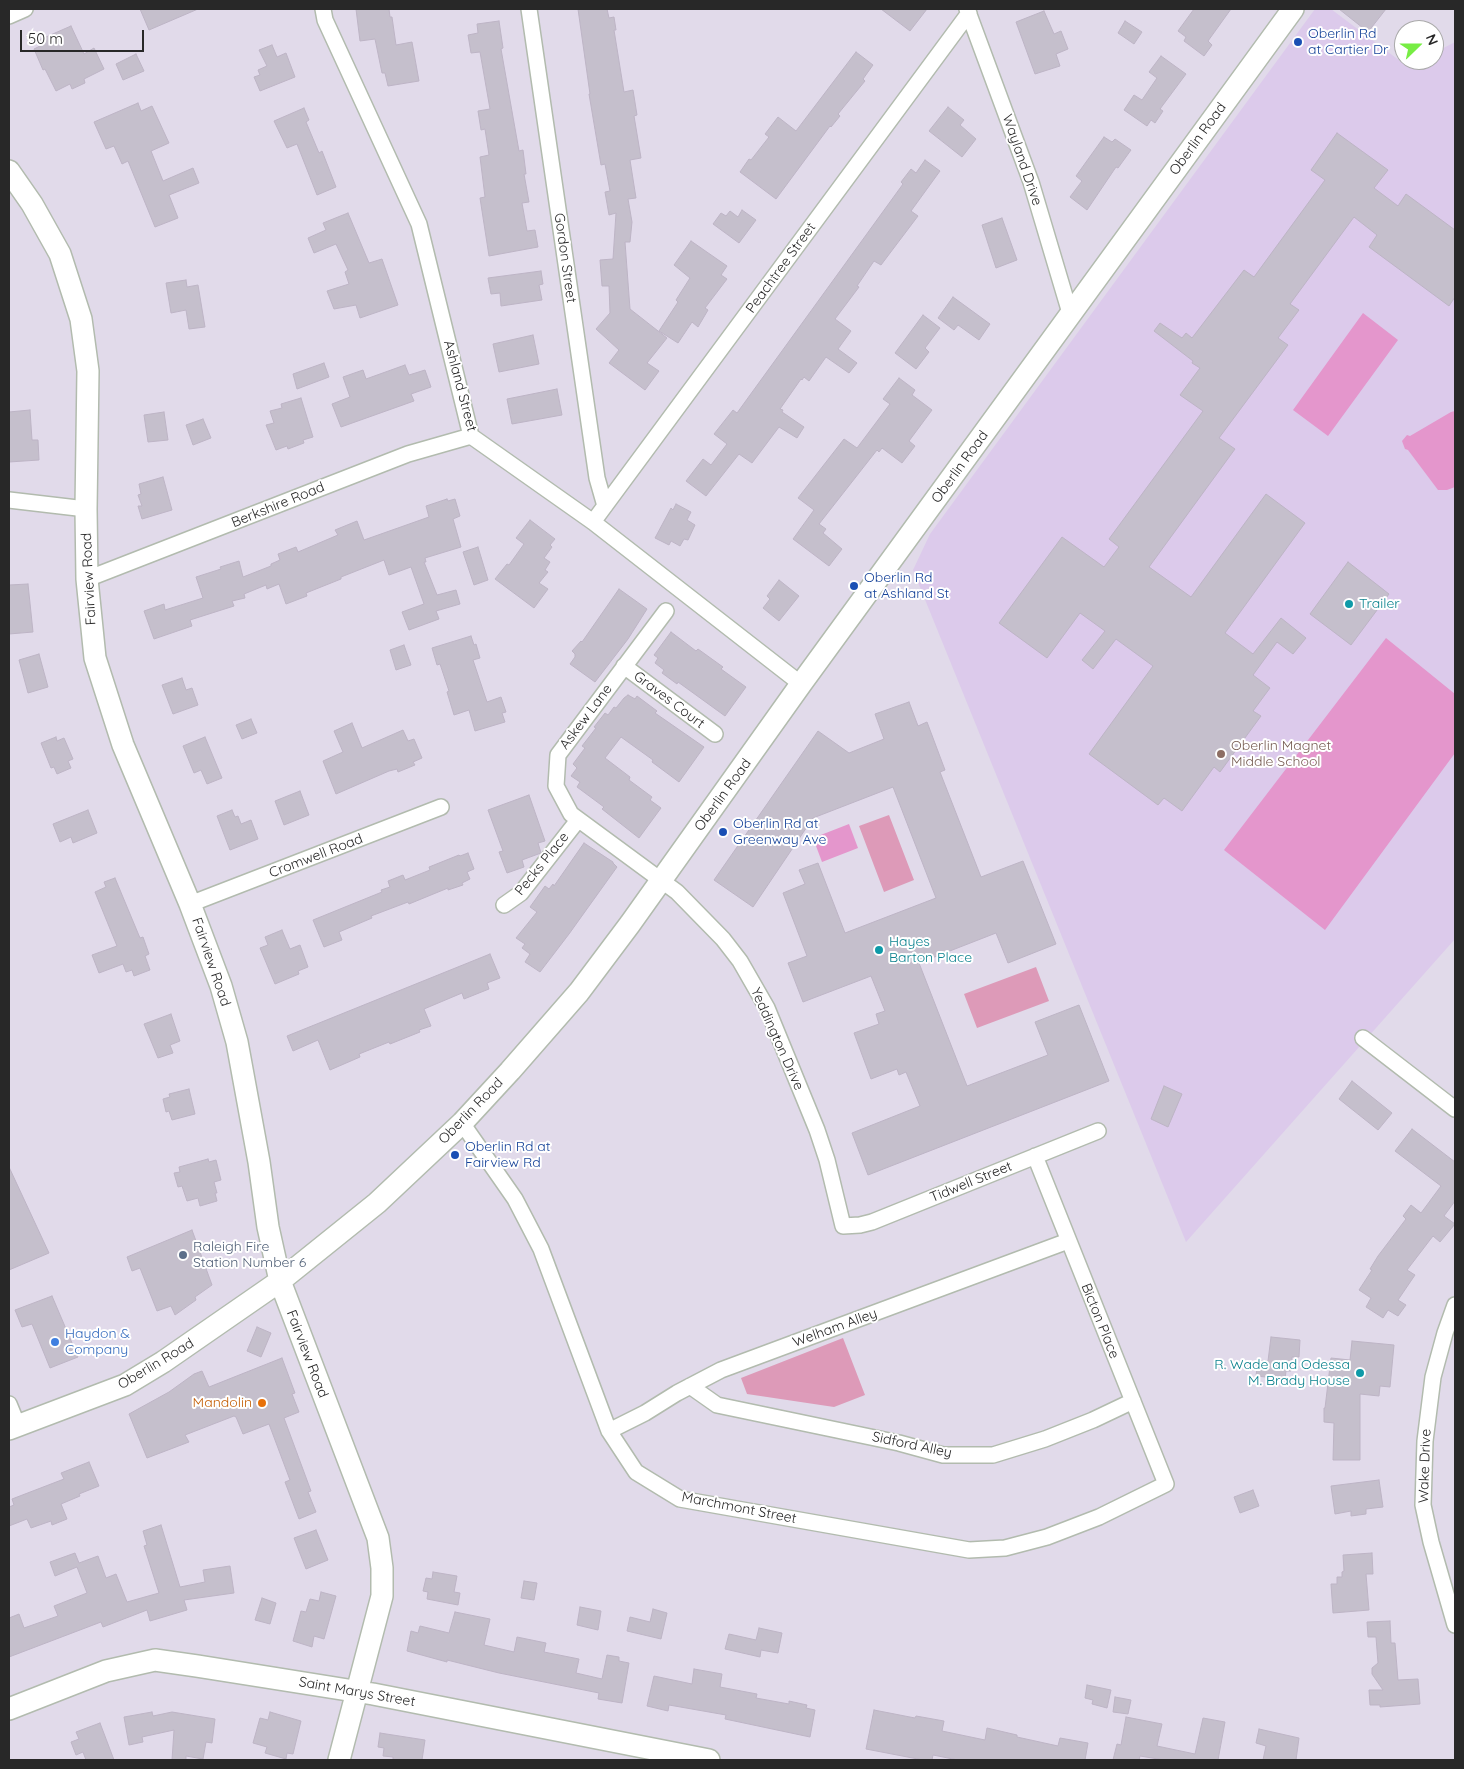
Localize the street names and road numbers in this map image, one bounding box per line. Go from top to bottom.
street label: Oberlin Road [1166,100,1230,178]
street label: Wayland Drive [998,112,1046,208]
street label: Gordon Street [550,212,580,304]
street label: Peachtree Street [743,220,819,316]
street label: Ashland Street [440,338,480,434]
street label: Oberlin Road [928,428,992,506]
street label: Berkshire Road [229,479,327,531]
street label: Fairview Road [78,532,100,626]
street label: Graves Court [630,668,708,732]
street label: Askew Lane [556,681,616,753]
street label: Oberlin Road [691,756,755,834]
street label: Pecks Place [511,829,573,899]
street label: Cromwell Road [267,830,365,882]
street label: Fairview Road [188,915,234,1009]
street label: Yeddington Drive [747,985,807,1093]
street label: Oberlin Road [435,1074,507,1148]
street label: Tidwell Street [928,1158,1014,1206]
street label: Bicton Place [1077,1281,1123,1361]
street label: Welham Alley [790,1305,880,1351]
street label: Fairview Road [283,1308,331,1400]
street label: Oberlin Road [115,1335,197,1393]
street label: Sidford Alley [871,1428,953,1462]
street label: Wake Drive [1415,1428,1435,1504]
street label: Marchmont Street [680,1489,798,1527]
street label: Saint Marys Street [297,1673,417,1711]

